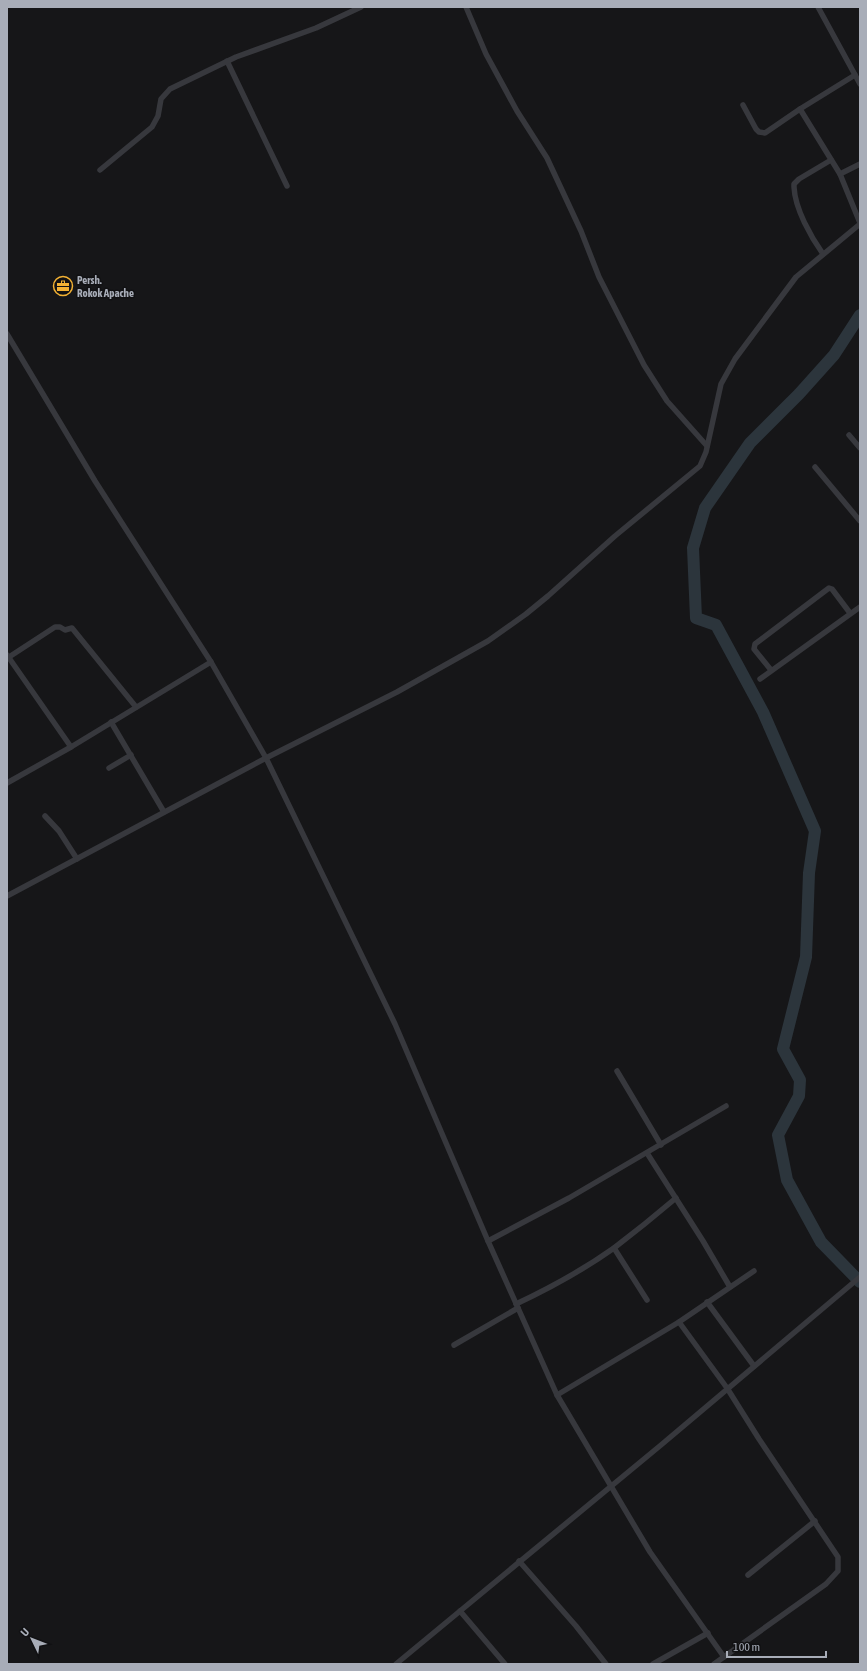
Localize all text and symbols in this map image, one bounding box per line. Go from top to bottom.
place label: Persh. Rokok Apache [77,274,134,299]
office icon: Persh. Rokok Apache [52,275,74,297]
north arrow [12,1619,52,1659]
text: U [18,1626,31,1639]
scale bar [727,1633,826,1659]
text: 100 m [733,1640,760,1654]

